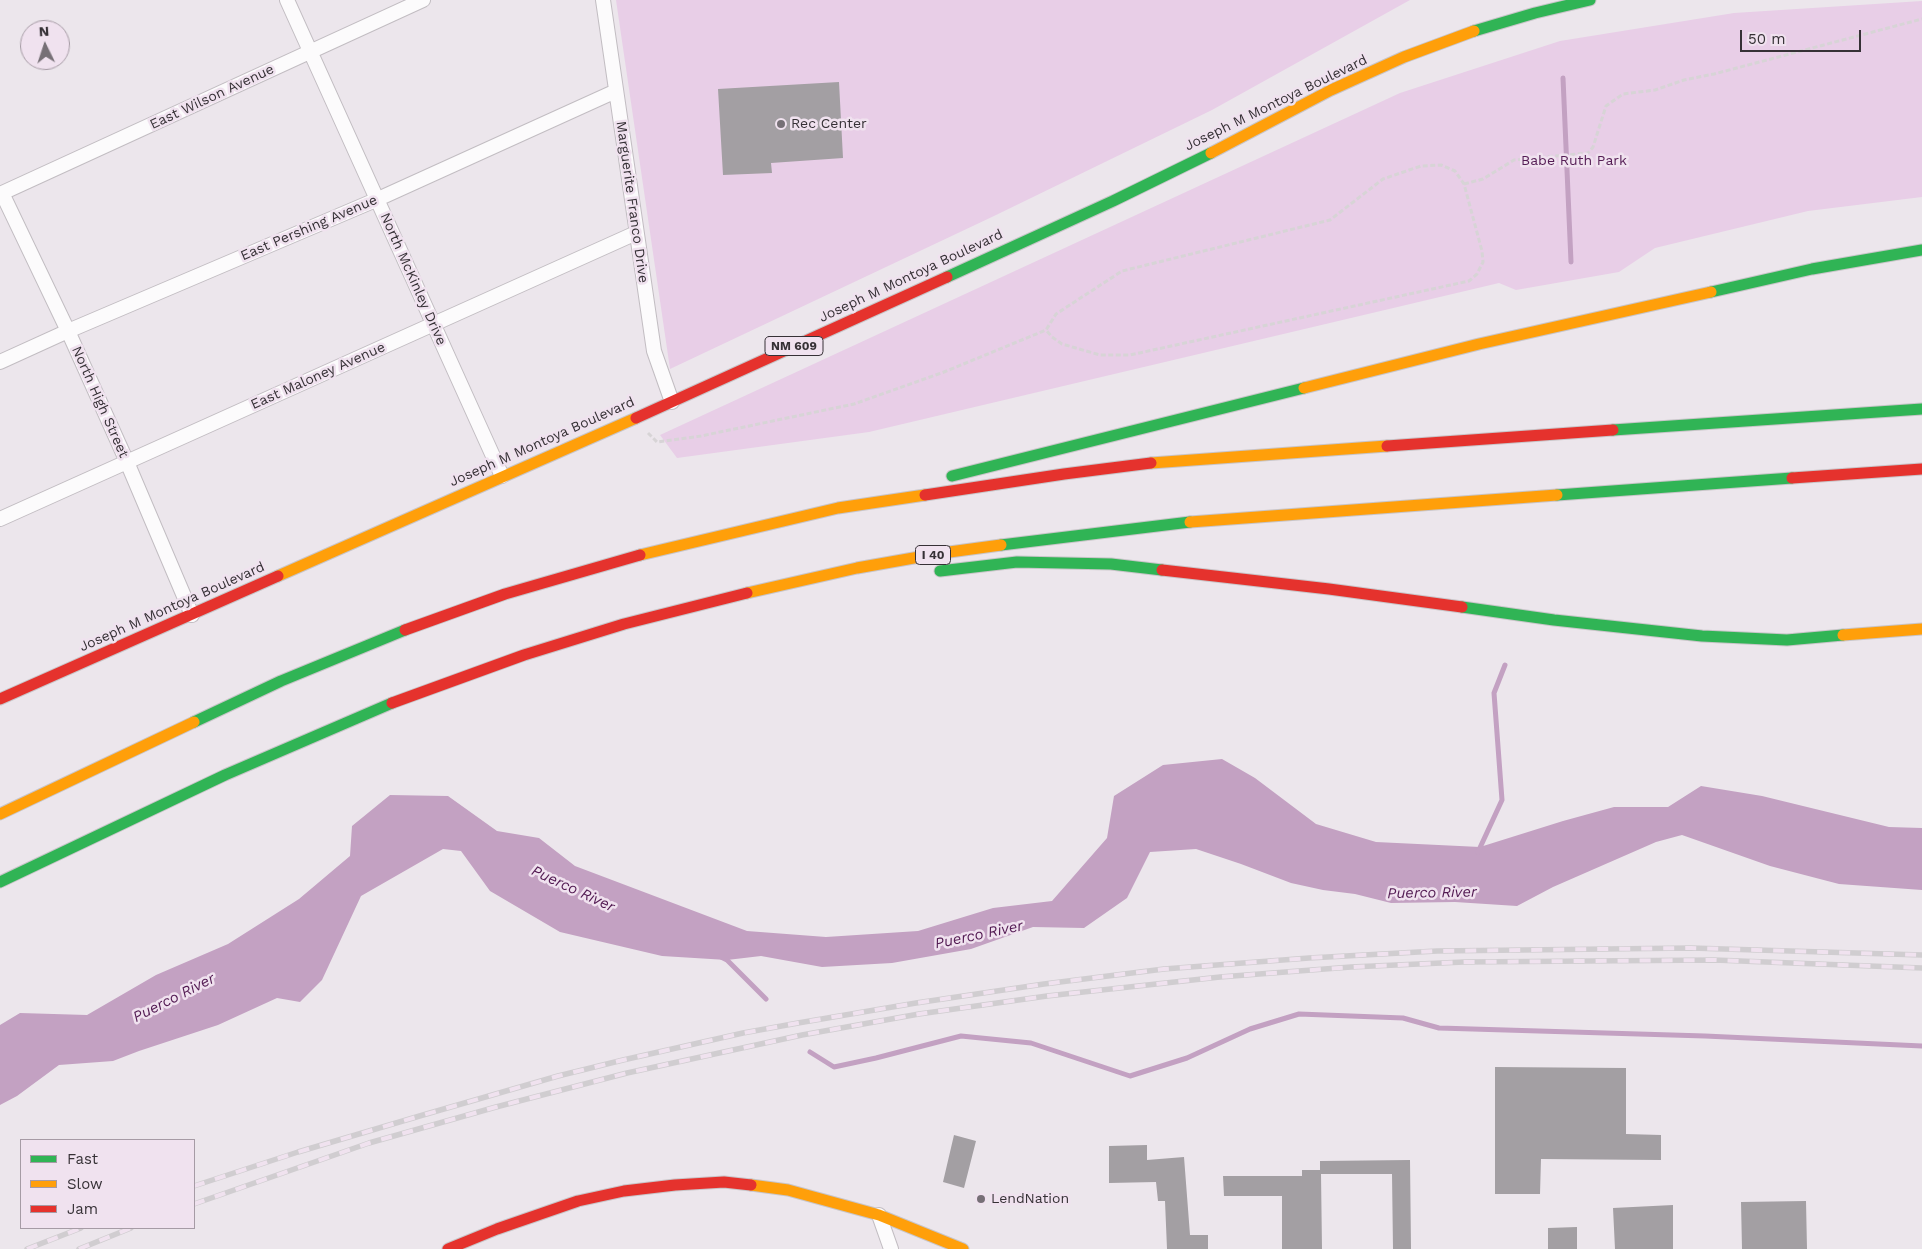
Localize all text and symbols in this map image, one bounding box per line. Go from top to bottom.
north arrow [20,20,70,70]
scale bar [1742,20,1863,52]
text: N [38,23,50,39]
text: 50 m [1748,30,1785,48]
street label: Joseph M Montoya Boulevard [1182,51,1370,155]
street label: East Wilson Avenue [147,61,277,133]
place label: Rec Center [791,116,867,132]
marker: Rec Center [775,118,787,130]
street label: Marguerite Franco Drive [612,120,652,284]
park label: Babe Ruth Park [1521,153,1627,169]
street label: East Pershing Avenue [238,192,380,264]
street label: North McKinley Drive [376,210,450,348]
street label: Joseph M Montoya Boulevard [816,226,1006,326]
road number: NM 609 [765,336,823,356]
street label: East Maloney Avenue [248,339,388,413]
street label: North High Street [68,344,132,460]
street label: Joseph M Montoya Boulevard [447,393,637,491]
road number: I 40 [916,546,950,564]
street label: Joseph M Montoya Boulevard [77,558,267,656]
water label: Puerco River [529,862,617,916]
water label: Puerco River [1387,883,1477,903]
water label: Puerco River [933,917,1025,953]
water label: Puerco River [130,970,218,1026]
legend [20,1139,195,1229]
text: Fast [67,1150,98,1168]
text: Slow [67,1175,103,1193]
place label: LendNation [991,1191,1069,1207]
marker: LendNation [975,1193,987,1205]
text: Jam [67,1200,98,1218]

